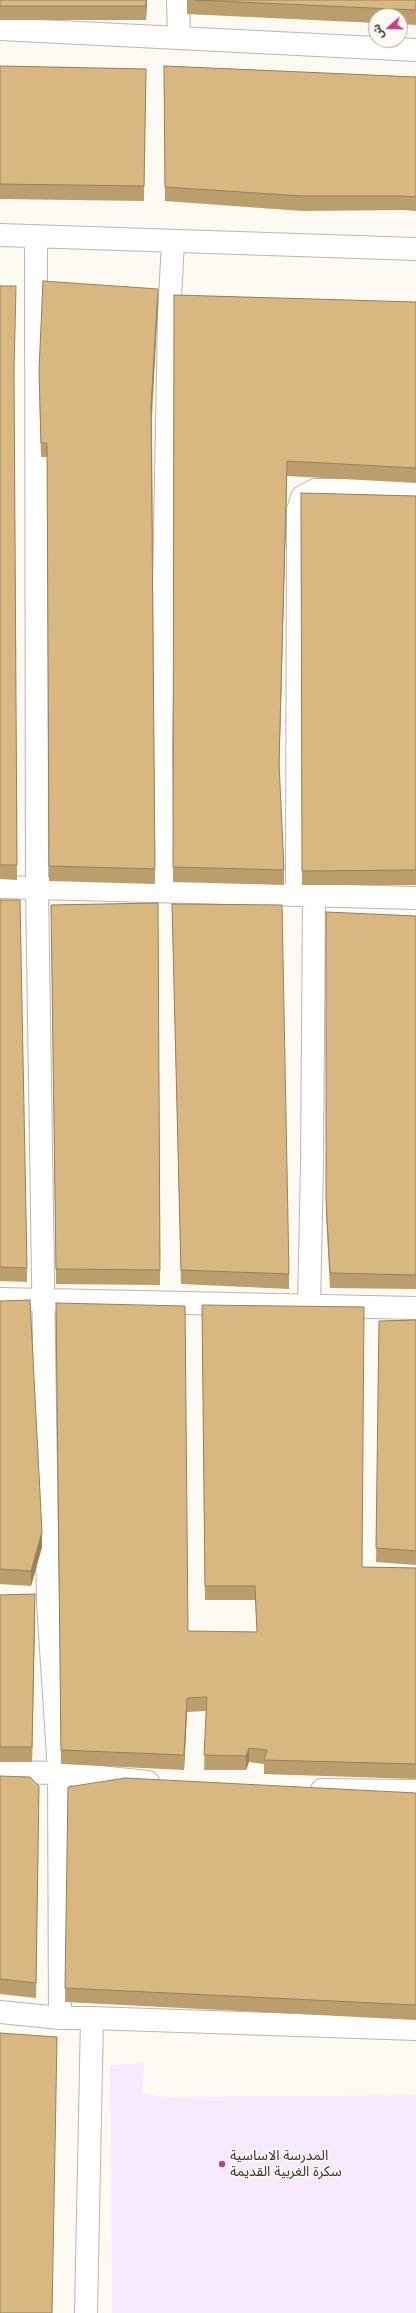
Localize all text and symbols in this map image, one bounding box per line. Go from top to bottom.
north arrow [368,8,408,48]
text: ش [369,22,387,41]
place label: المدرسة الاساسية سكرة الغربية القديمة [230,2148,342,2180]
marker: المدرسة الاساسية سكرة الغربية القديمة [217,2159,227,2169]

